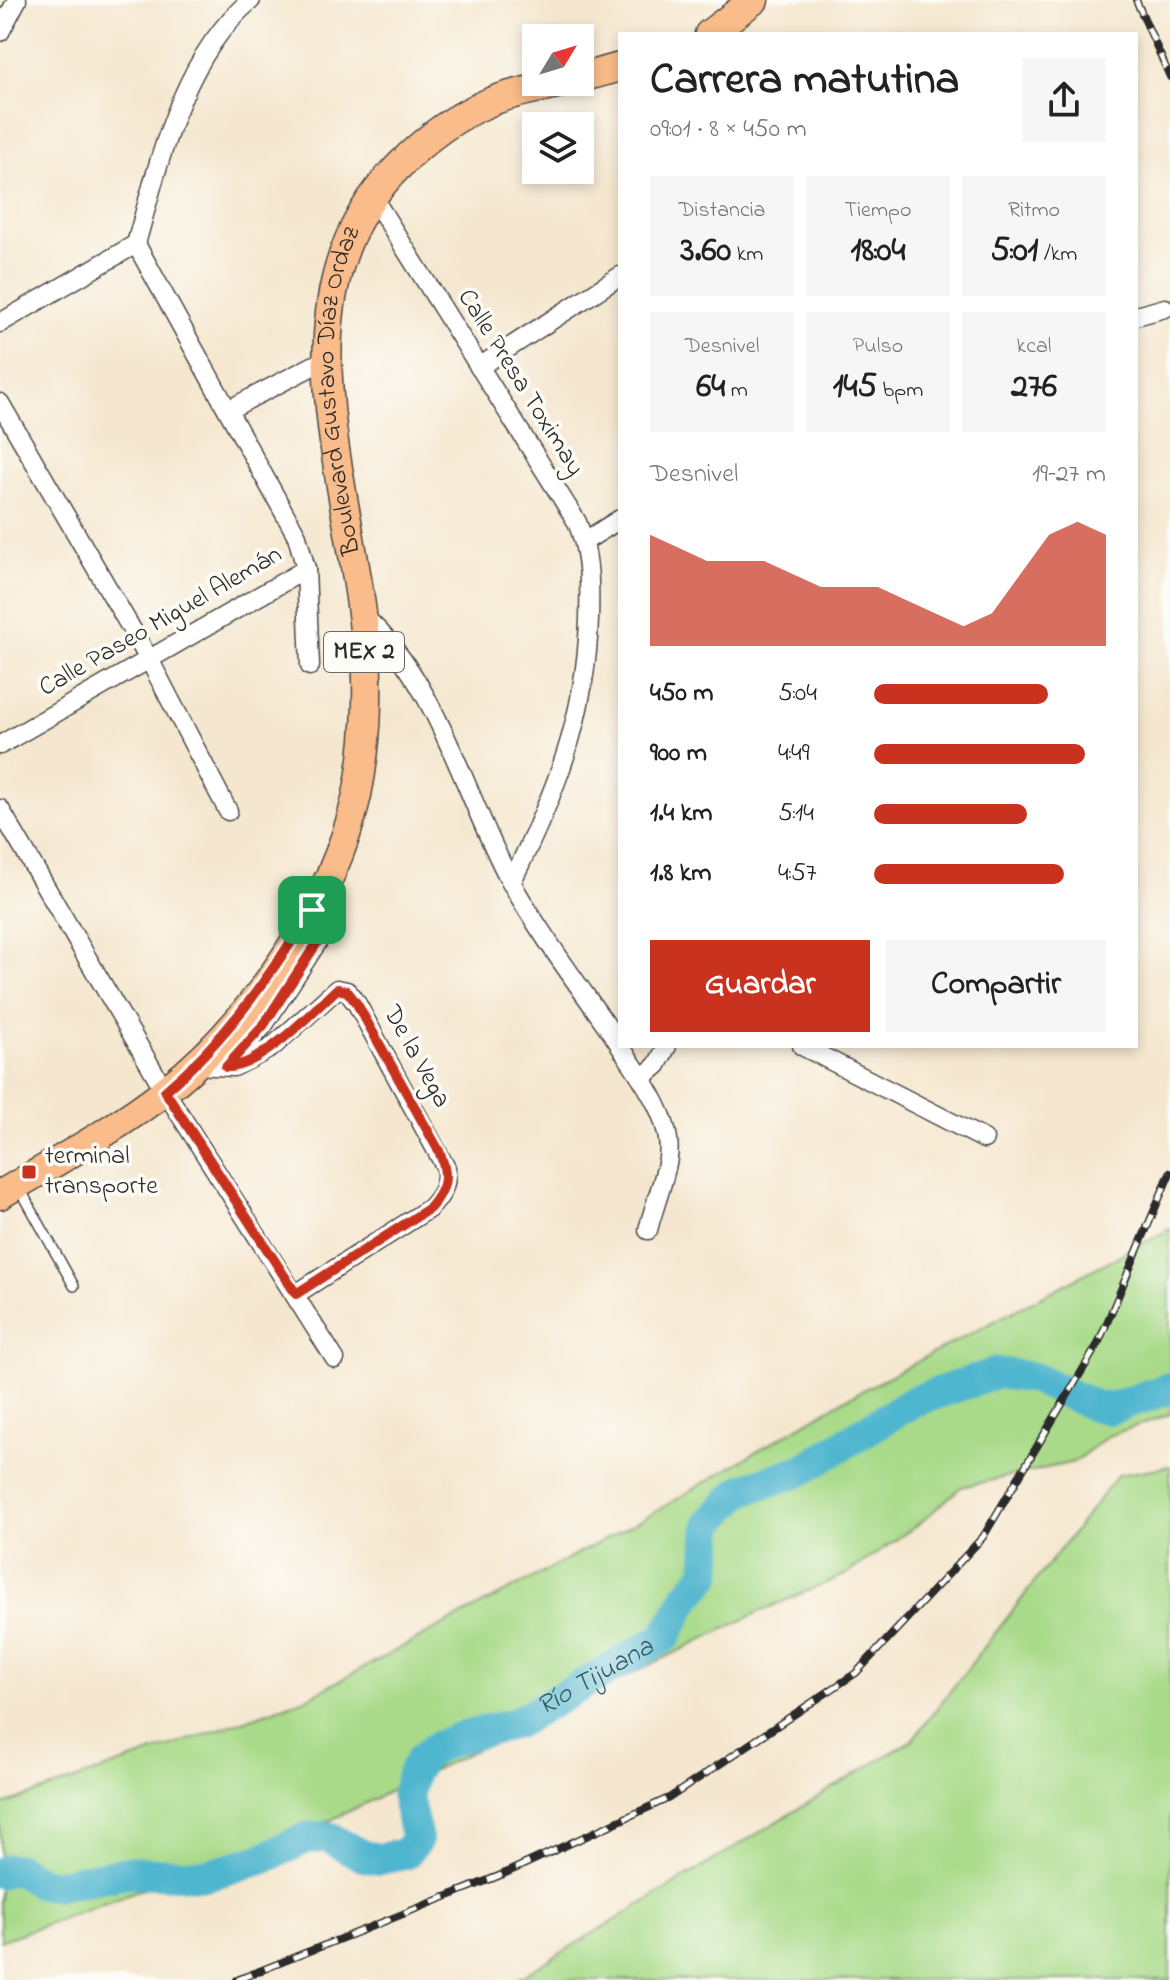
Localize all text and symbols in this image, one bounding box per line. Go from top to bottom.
north arrow [522,24,594,96]
map controls [522,24,594,184]
text: Carrera matutina [650,49,959,113]
button: share [1022,58,1106,142]
text: 09:01 · 8 × 450 m [650,111,807,149]
button: layers [522,112,594,184]
text: Distancia [678,195,766,227]
text: Tiempo [845,195,911,227]
text: Ritmo [1008,195,1060,227]
street label: Boulevard Gustavo Díaz Ordaz [308,220,372,559]
text: 3.60 [681,227,731,277]
text: 18:04 [850,227,906,277]
text: 5:01 [991,227,1038,277]
text: km [731,239,763,271]
text: /km [1038,239,1077,271]
street label: Calle Presa Toximay [447,282,593,484]
text: Desnivel [685,331,759,363]
text: Pulso [853,331,903,363]
text: kcal [1017,331,1051,363]
text: 64 [696,363,725,413]
text: 145 [833,363,877,413]
text: 276 [1011,363,1057,413]
text: m [725,375,748,407]
text: bpm [877,375,923,407]
text: Desnivel [650,456,738,494]
text: 19–27 m [1032,456,1106,494]
street label: Calle Paseo Miguel Alemán [32,537,290,707]
road number: MEX 2 [324,632,404,672]
text: 450 m [650,675,714,713]
text: 5:04 [778,675,817,713]
text: 900 m [650,735,707,773]
text: 4:49 [778,735,809,773]
text: 1.4 km [650,795,712,833]
text: 5:14 [778,795,814,833]
text: 1.8 km [650,855,711,893]
text: 4:57 [778,855,817,893]
pin [278,876,346,944]
icon: arrive [290,888,334,932]
button: Guardar [650,940,870,1032]
button: Compartir [886,940,1106,1032]
street label: De la Vega [372,998,460,1115]
place label: terminal transporte [45,1138,158,1206]
marker: terminal transporte [20,1163,38,1181]
water label: Río Tijuana [530,1627,662,1727]

